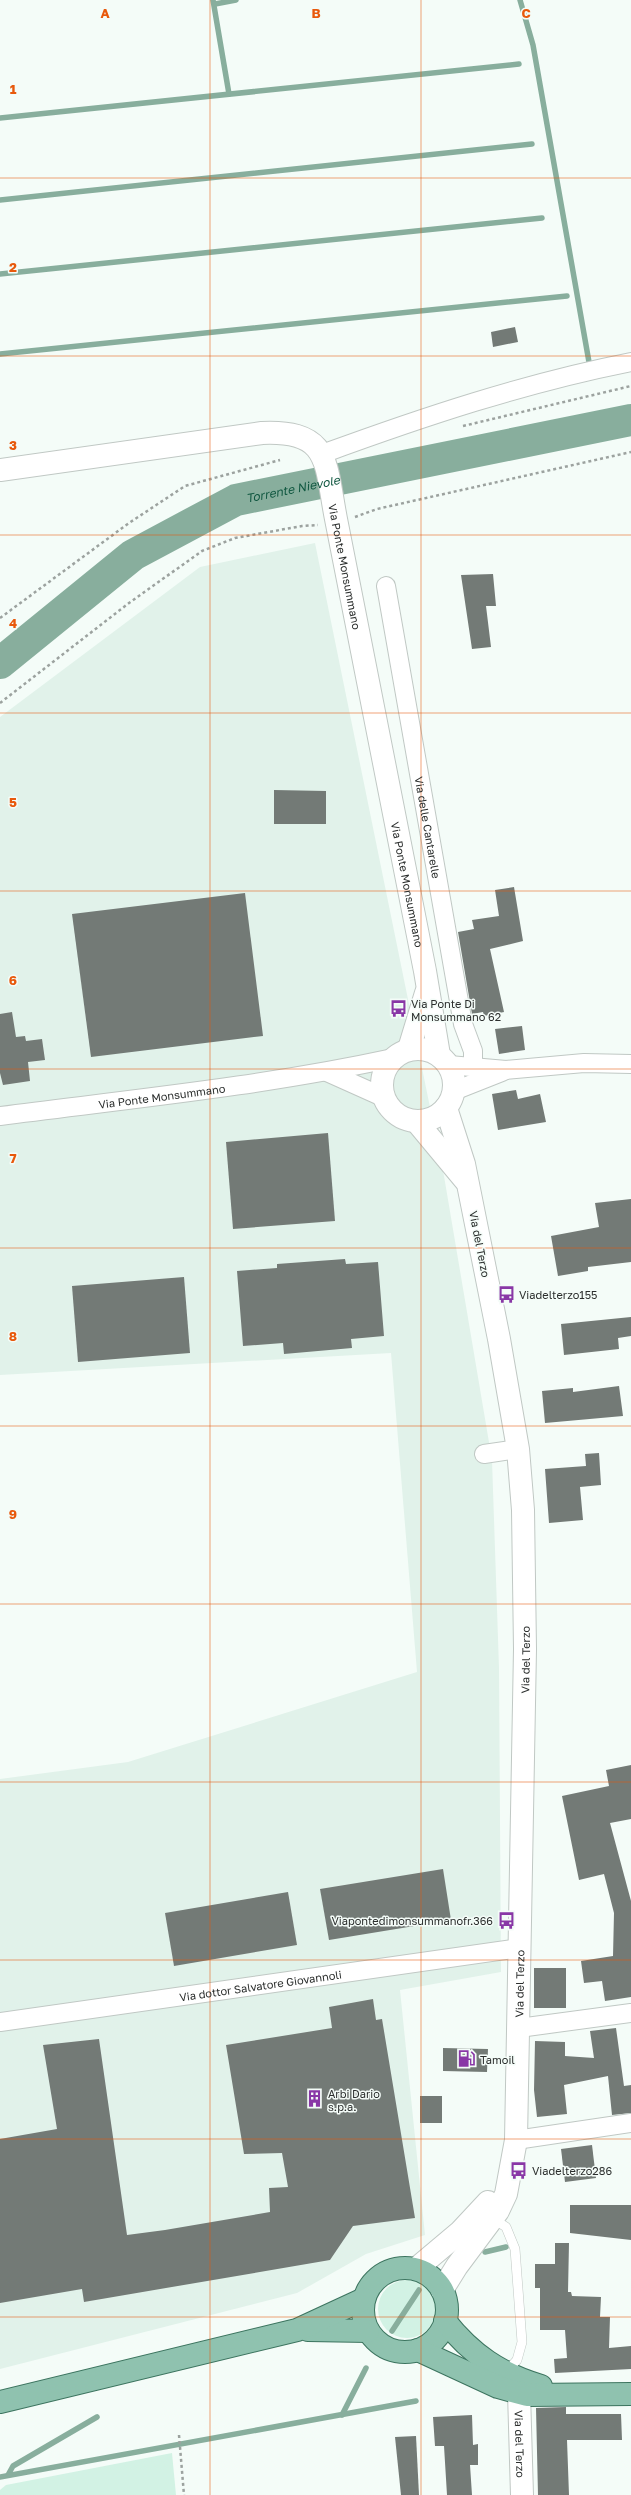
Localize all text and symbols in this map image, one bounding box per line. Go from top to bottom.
text: A [100,5,110,21]
text: B [311,5,321,21]
text: C [521,5,531,21]
text: 1 [10,81,17,97]
text: 2 [9,259,17,275]
text: 3 [9,437,17,453]
water label: Torrente Nievole [245,471,342,505]
street label: Via Ponte Monsummano [327,502,364,631]
text: 4 [9,615,17,631]
street label: Via delle Cantarelle [413,775,444,879]
text: 5 [9,794,17,810]
street label: Via Ponte Monsummano [389,821,427,949]
text: 6 [9,972,17,988]
place label: Via Ponte Di Monsummano 62 [411,997,501,1023]
bus stop icon: Via Ponte Di Monsummano 62 [388,999,408,1019]
street label: Via Ponte Monsummano [98,1081,226,1110]
text: 7 [9,1150,17,1166]
street label: Via del Terzo [467,1210,493,1279]
bus stop icon: Viadelterzo155 [496,1284,516,1304]
place label: Viadelterzo155 [519,1288,597,1301]
text: 8 [9,1328,17,1344]
text: 9 [9,1506,17,1522]
street label: Via del Terzo [518,1625,532,1694]
bus stop icon: Viapontedimonsummanofr.366 [496,1910,516,1930]
place label: Viapontedimonsummanofr.366 [331,1914,493,1927]
street label: Via del Terzo [512,1949,526,2018]
street label: Via dottor Salvatore Giovannoli [178,1967,342,2003]
fuel station icon: Tamoil [457,2049,477,2069]
place label: Tamoil [480,2053,515,2066]
place label: Arbi Dario s.p.a. [328,2087,380,2113]
building icon: Arbi Dario s.p.a. [305,2089,325,2109]
bus stop icon: Viadelterzo286 [509,2160,529,2180]
place label: Viadelterzo286 [532,2164,612,2177]
street label: Via del Terzo [513,2410,528,2478]

